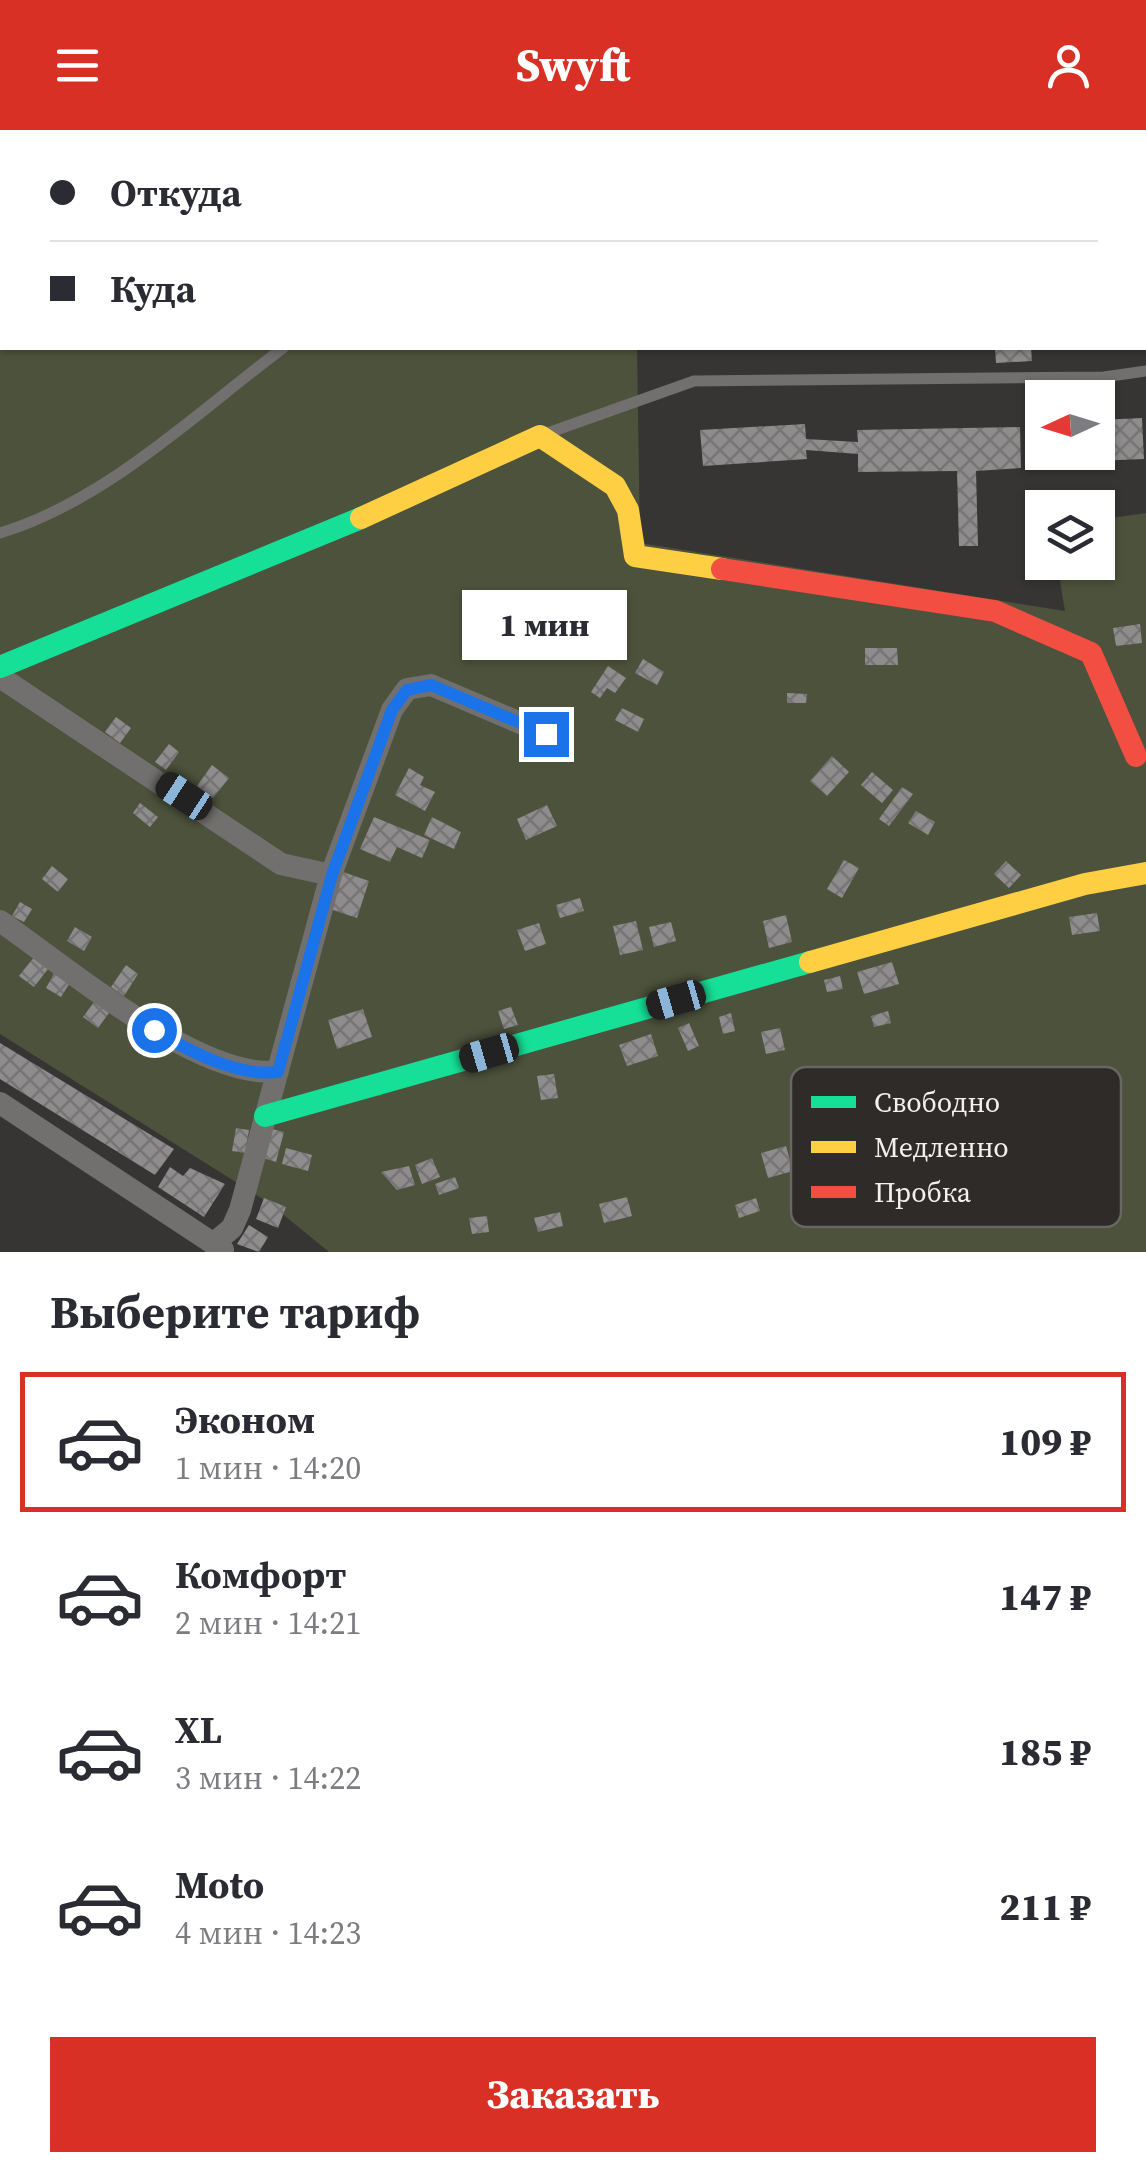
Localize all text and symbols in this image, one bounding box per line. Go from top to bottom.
text: Swyft [516,34,630,96]
icon: menu [50,38,105,93]
icon: person [1041,38,1096,93]
text: Откуда [110,167,242,219]
text: Куда [110,263,196,315]
north arrow [1025,380,1115,470]
map controls [1025,380,1115,580]
button: layers [1025,490,1115,580]
callout: 1 мин [464,589,628,659]
text: 1 мин [500,603,589,647]
route end [524,712,569,757]
car [151,767,217,825]
car [643,977,709,1023]
route start [132,1008,177,1053]
car [456,1030,522,1076]
legend [791,1067,1121,1227]
text: Свободно [874,1083,1000,1121]
text: Медленно [874,1128,1009,1166]
text: Пробка [874,1173,972,1211]
text: Выберите тариф [50,1281,420,1343]
text: Эконом [175,1394,315,1446]
icon: car [55,1397,145,1487]
text: 109 ₽ [999,1416,1091,1468]
text: 1 мин · 14:20 [175,1446,361,1490]
text: Комфорт [175,1549,346,1601]
icon: car [55,1552,145,1642]
text: 147 ₽ [999,1571,1091,1623]
text: 2 мин · 14:21 [175,1601,361,1645]
text: XL [175,1704,222,1756]
icon: car [55,1707,145,1797]
text: 185 ₽ [999,1726,1091,1778]
text: 3 мин · 14:22 [175,1756,361,1800]
text: Moto [175,1859,264,1911]
icon: car [55,1862,145,1952]
text: 211 ₽ [999,1881,1091,1933]
text: 4 мин · 14:23 [175,1911,361,1955]
button: Заказать [50,2037,1096,2152]

